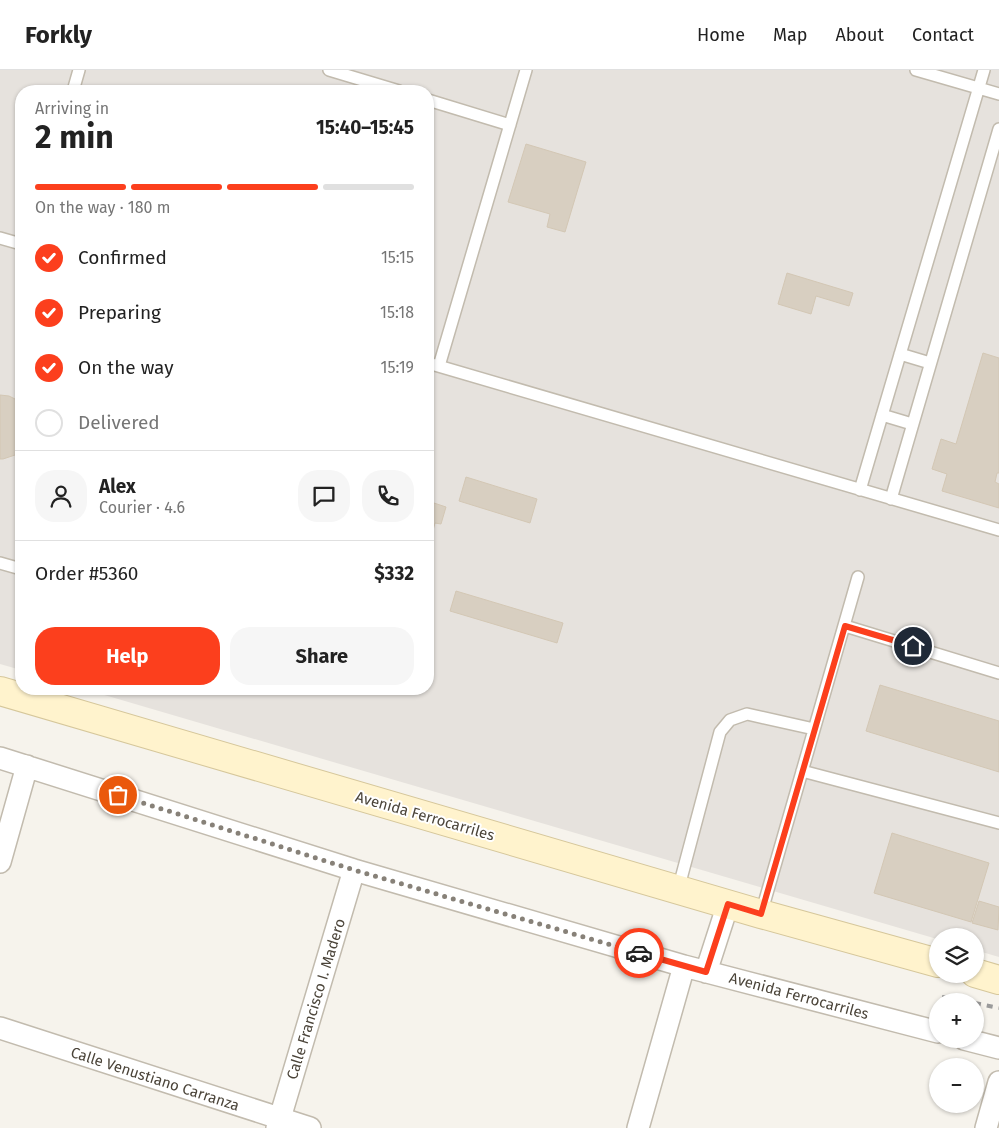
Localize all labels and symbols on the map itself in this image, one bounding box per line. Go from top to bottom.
pin [892,625,934,667]
pin [97,774,139,816]
street label: Avenida Ferrocarriles [353,788,497,844]
street label: Calle Francisco I. Madero [283,916,349,1082]
courier [614,928,664,978]
street label: Avenida Ferrocarriles [727,969,871,1023]
street label: Calle Venustiano Carranza [69,1043,241,1115]

